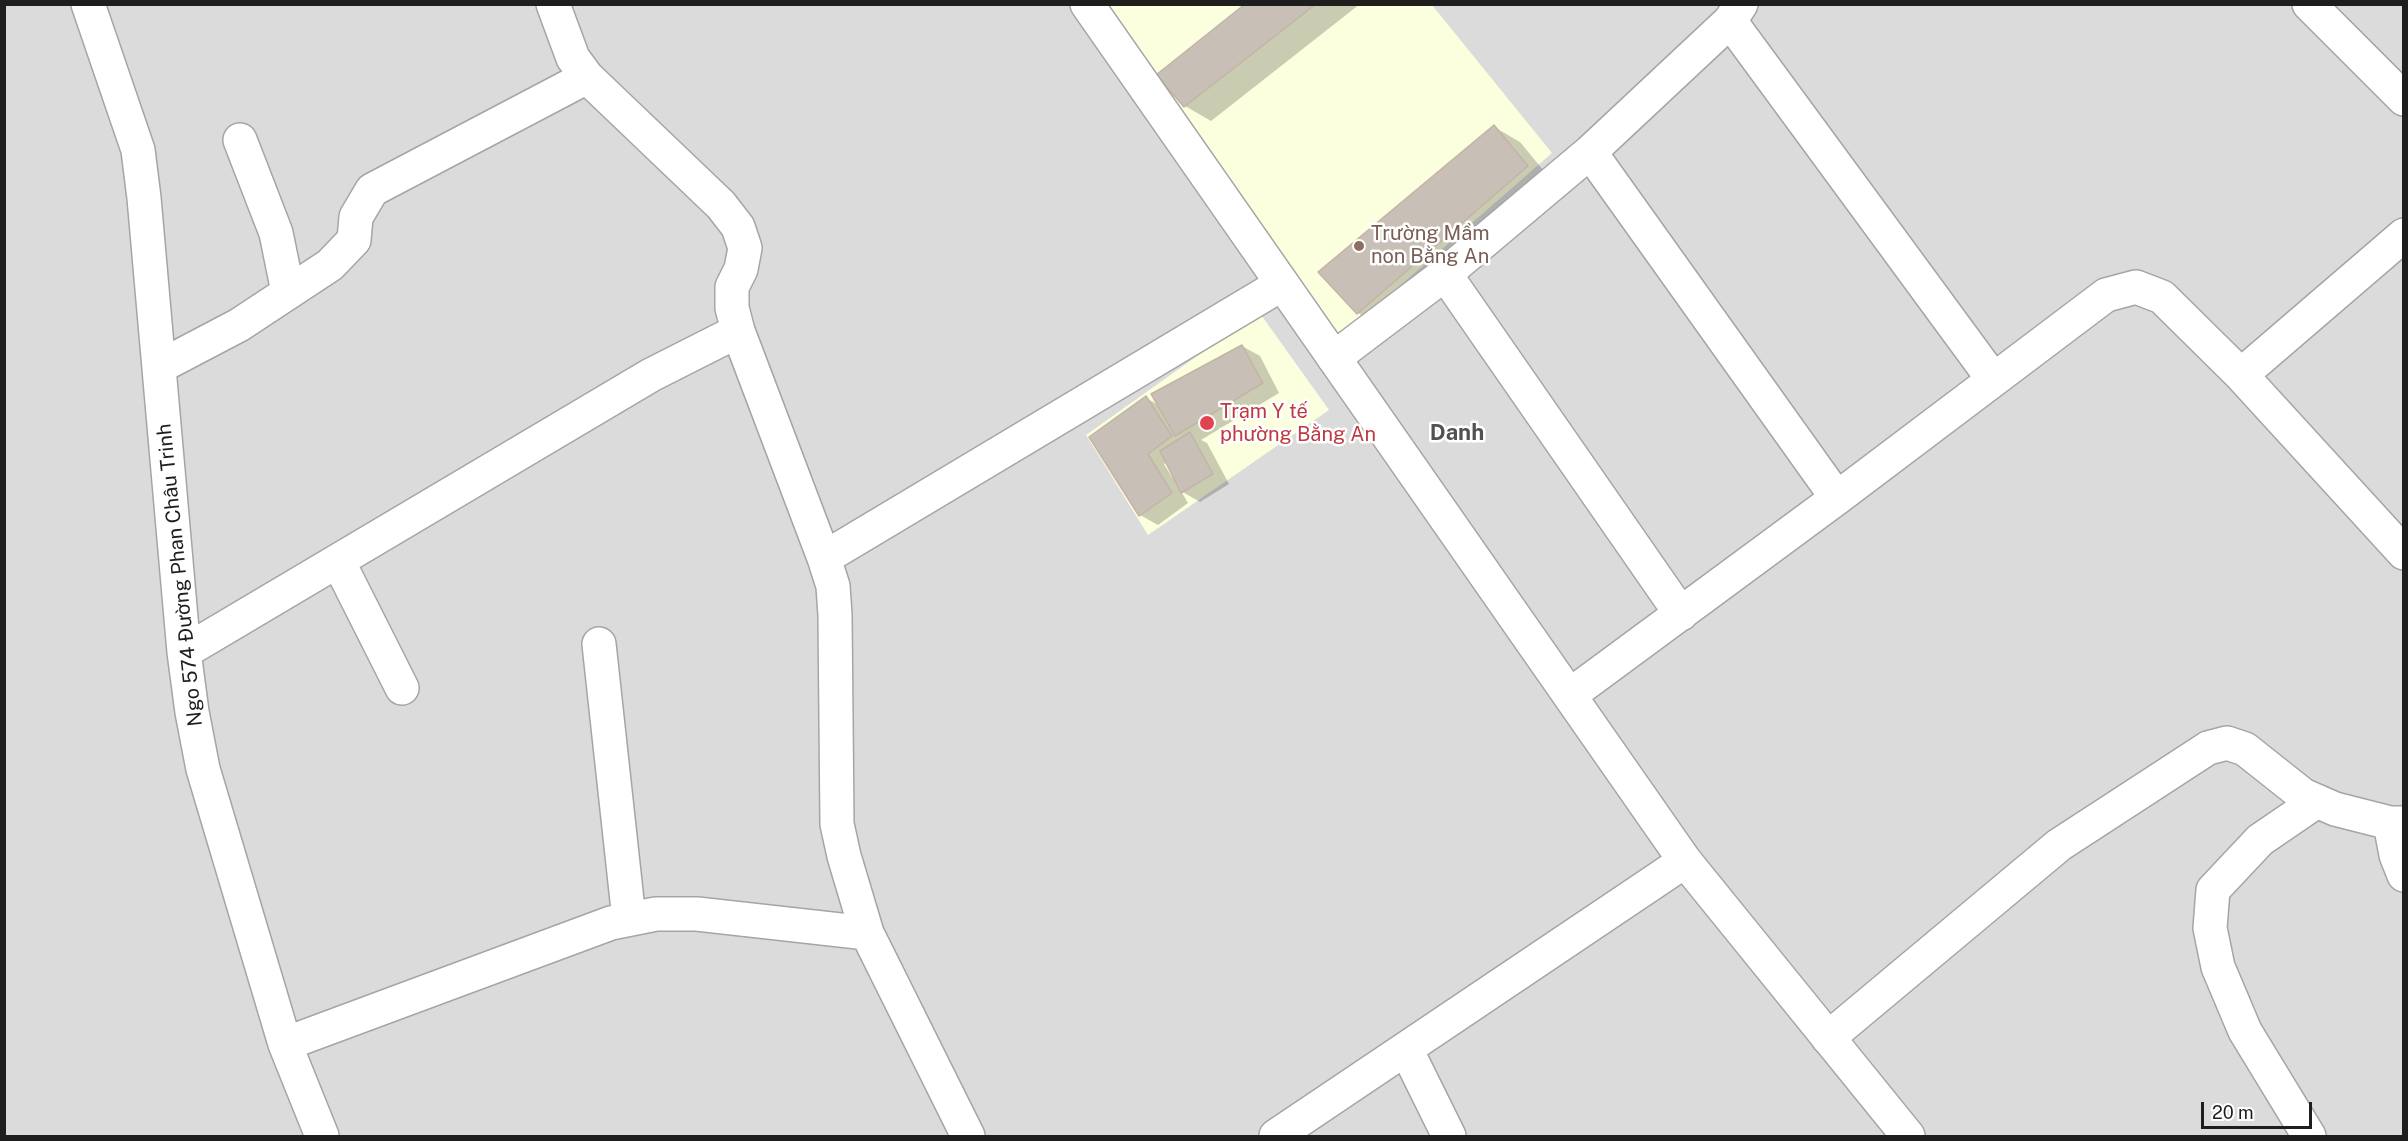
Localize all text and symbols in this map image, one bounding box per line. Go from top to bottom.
place label: Trường Mầm non Bằng An [1371,222,1490,269]
marker: Trường Mầm non Bằng An [1352,239,1366,253]
place label: Trạm Y tế phường Bằng An [1220,400,1376,447]
marker: Trạm Y tế phường Bằng An [1198,414,1216,432]
district label: Danh [1430,420,1484,446]
street label: Ngo 574 Đường Phan Châu Trinh [152,422,208,728]
scale bar [2204,1090,2315,1128]
text: 20 m [2212,1102,2254,1123]

